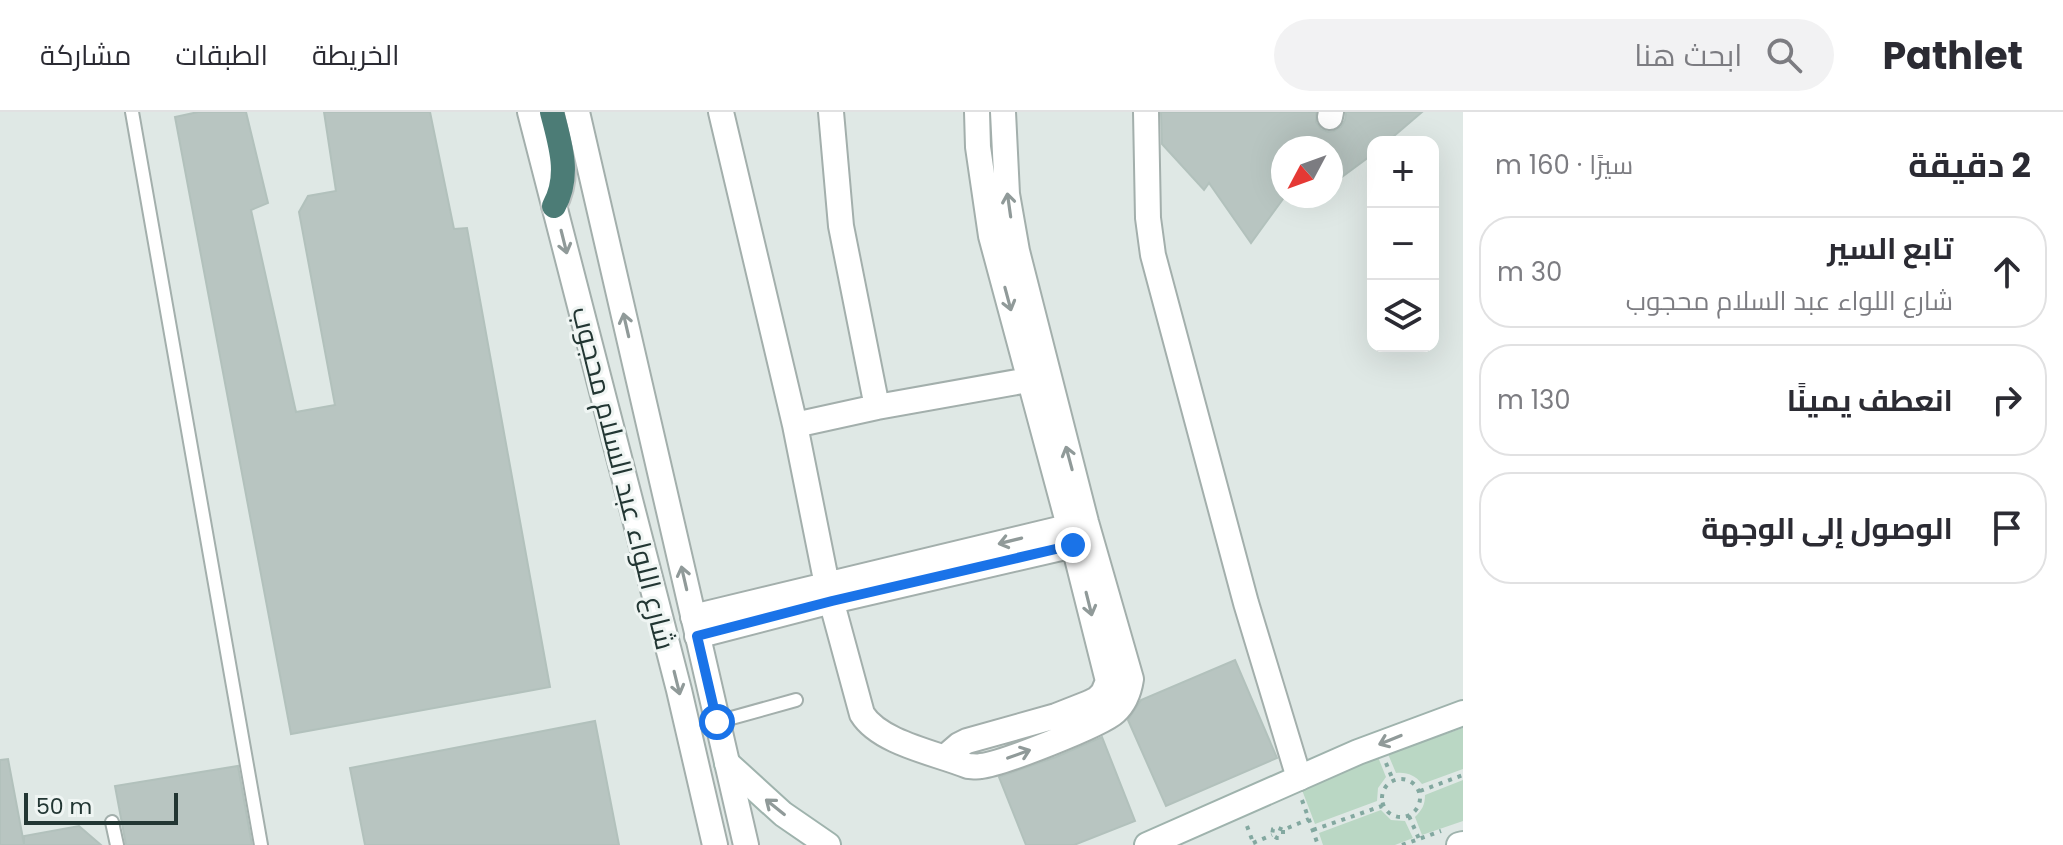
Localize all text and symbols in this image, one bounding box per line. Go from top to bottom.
search box [1274,19,1834,91]
text: Pathlet [1882,29,2023,82]
icon: search [1762,33,1806,77]
text: ابحث هنا [1634,34,1742,77]
text: مشاركة [40,36,131,75]
text: الطبقات [175,36,268,75]
text: الخريطة [312,36,399,75]
north arrow [1271,136,1343,208]
map controls [1367,136,1439,352]
button: + [1367,136,1439,208]
text: 2 دقيقة [1908,141,2031,189]
text: سيرًا · 160 m [1495,147,1633,183]
one-way arrow [1001,193,1016,218]
button: − [1367,208,1439,280]
text: تابع السير [1827,227,1953,270]
one-way arrow [557,228,572,254]
icon: ahead [1985,250,2029,294]
text: 30 m [1497,254,1562,290]
button: layers [1367,280,1439,352]
text: شارع اللواء عبد السلام محجوب [1626,283,1953,319]
one-way arrow [1001,286,1016,311]
street label: شارع اللواء عبد السلام محجوب [562,302,685,654]
one-way arrow [618,312,633,338]
icon: right [1985,378,2029,422]
text: انعطف يمينًا [1787,379,1953,422]
text: 130 m [1497,382,1571,418]
one-way arrow [1061,446,1076,471]
icon: arrive [1985,506,2029,550]
text: الوصول إلى الوجهة [1701,507,1953,550]
route end [1055,527,1091,563]
one-way arrow [998,534,1024,549]
one-way arrow [676,566,691,591]
one-way arrow [1082,591,1097,617]
one-way arrow [671,670,686,696]
route start [699,704,735,740]
one-way arrow [1378,733,1403,748]
one-way arrow [1007,746,1031,760]
scale bar [24,789,178,825]
text: 50 m [36,791,92,822]
one-way arrow [765,798,786,816]

